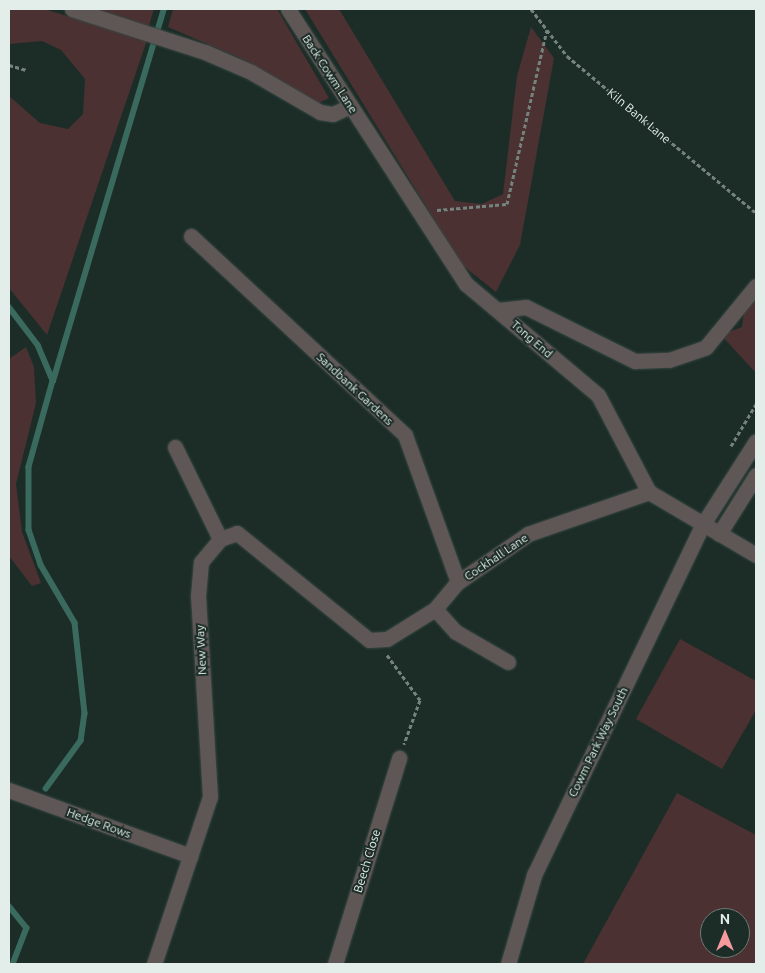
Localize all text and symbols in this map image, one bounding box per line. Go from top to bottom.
street label: Back Cowm Lane [299,32,361,116]
street label: Kiln Bank Lane [604,85,674,147]
street label: Tong End [508,317,556,361]
street label: Sandbank Gardens [314,350,396,428]
street label: Cockhall Lane [461,530,531,584]
street label: New Way [193,625,209,675]
street label: Cowm Park Way South [565,685,631,799]
street label: Hedge Rows [65,805,133,841]
street label: Beech Close [351,828,383,894]
north arrow [700,908,750,958]
text: N [720,911,730,927]

